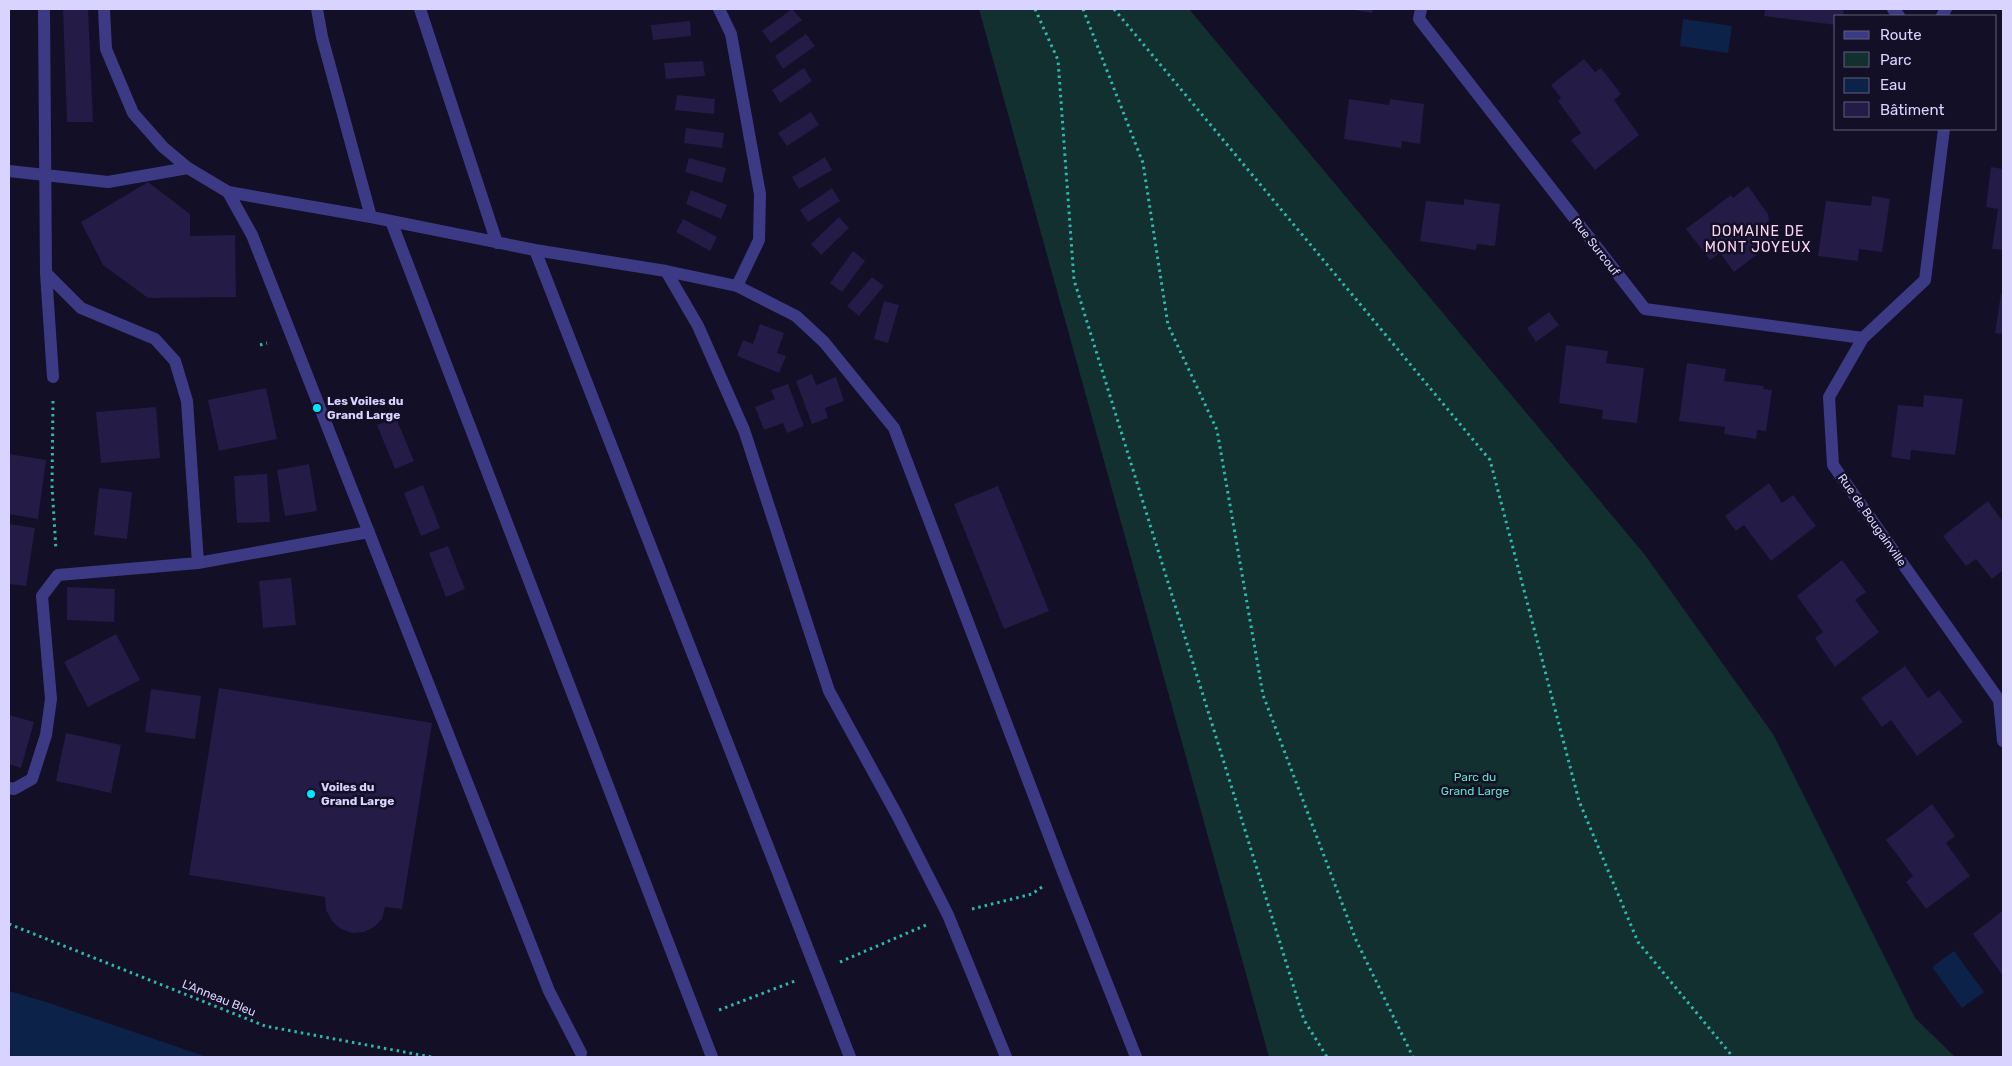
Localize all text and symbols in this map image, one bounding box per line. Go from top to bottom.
legend [1834,15,1997,130]
text: Route [1880,26,1922,44]
text: Parc [1880,51,1912,69]
text: Eau [1880,76,1906,94]
text: Bâtiment [1880,101,1944,119]
street label: Rue Surcouf [1569,215,1623,279]
district label: DOMAINE DE MONT JOYEUX [1705,223,1811,256]
place label: Les Voiles du Grand Large [327,394,404,422]
marker: Les Voiles du Grand Large [311,402,323,414]
street label: Rue de Bougainville [1835,471,1909,569]
park label: Parc du Grand Large [1441,770,1509,798]
place label: Voiles du Grand Large [321,780,394,808]
marker: Voiles du Grand Large [305,788,317,800]
street label: L'Anneau Bleu [180,977,258,1019]

